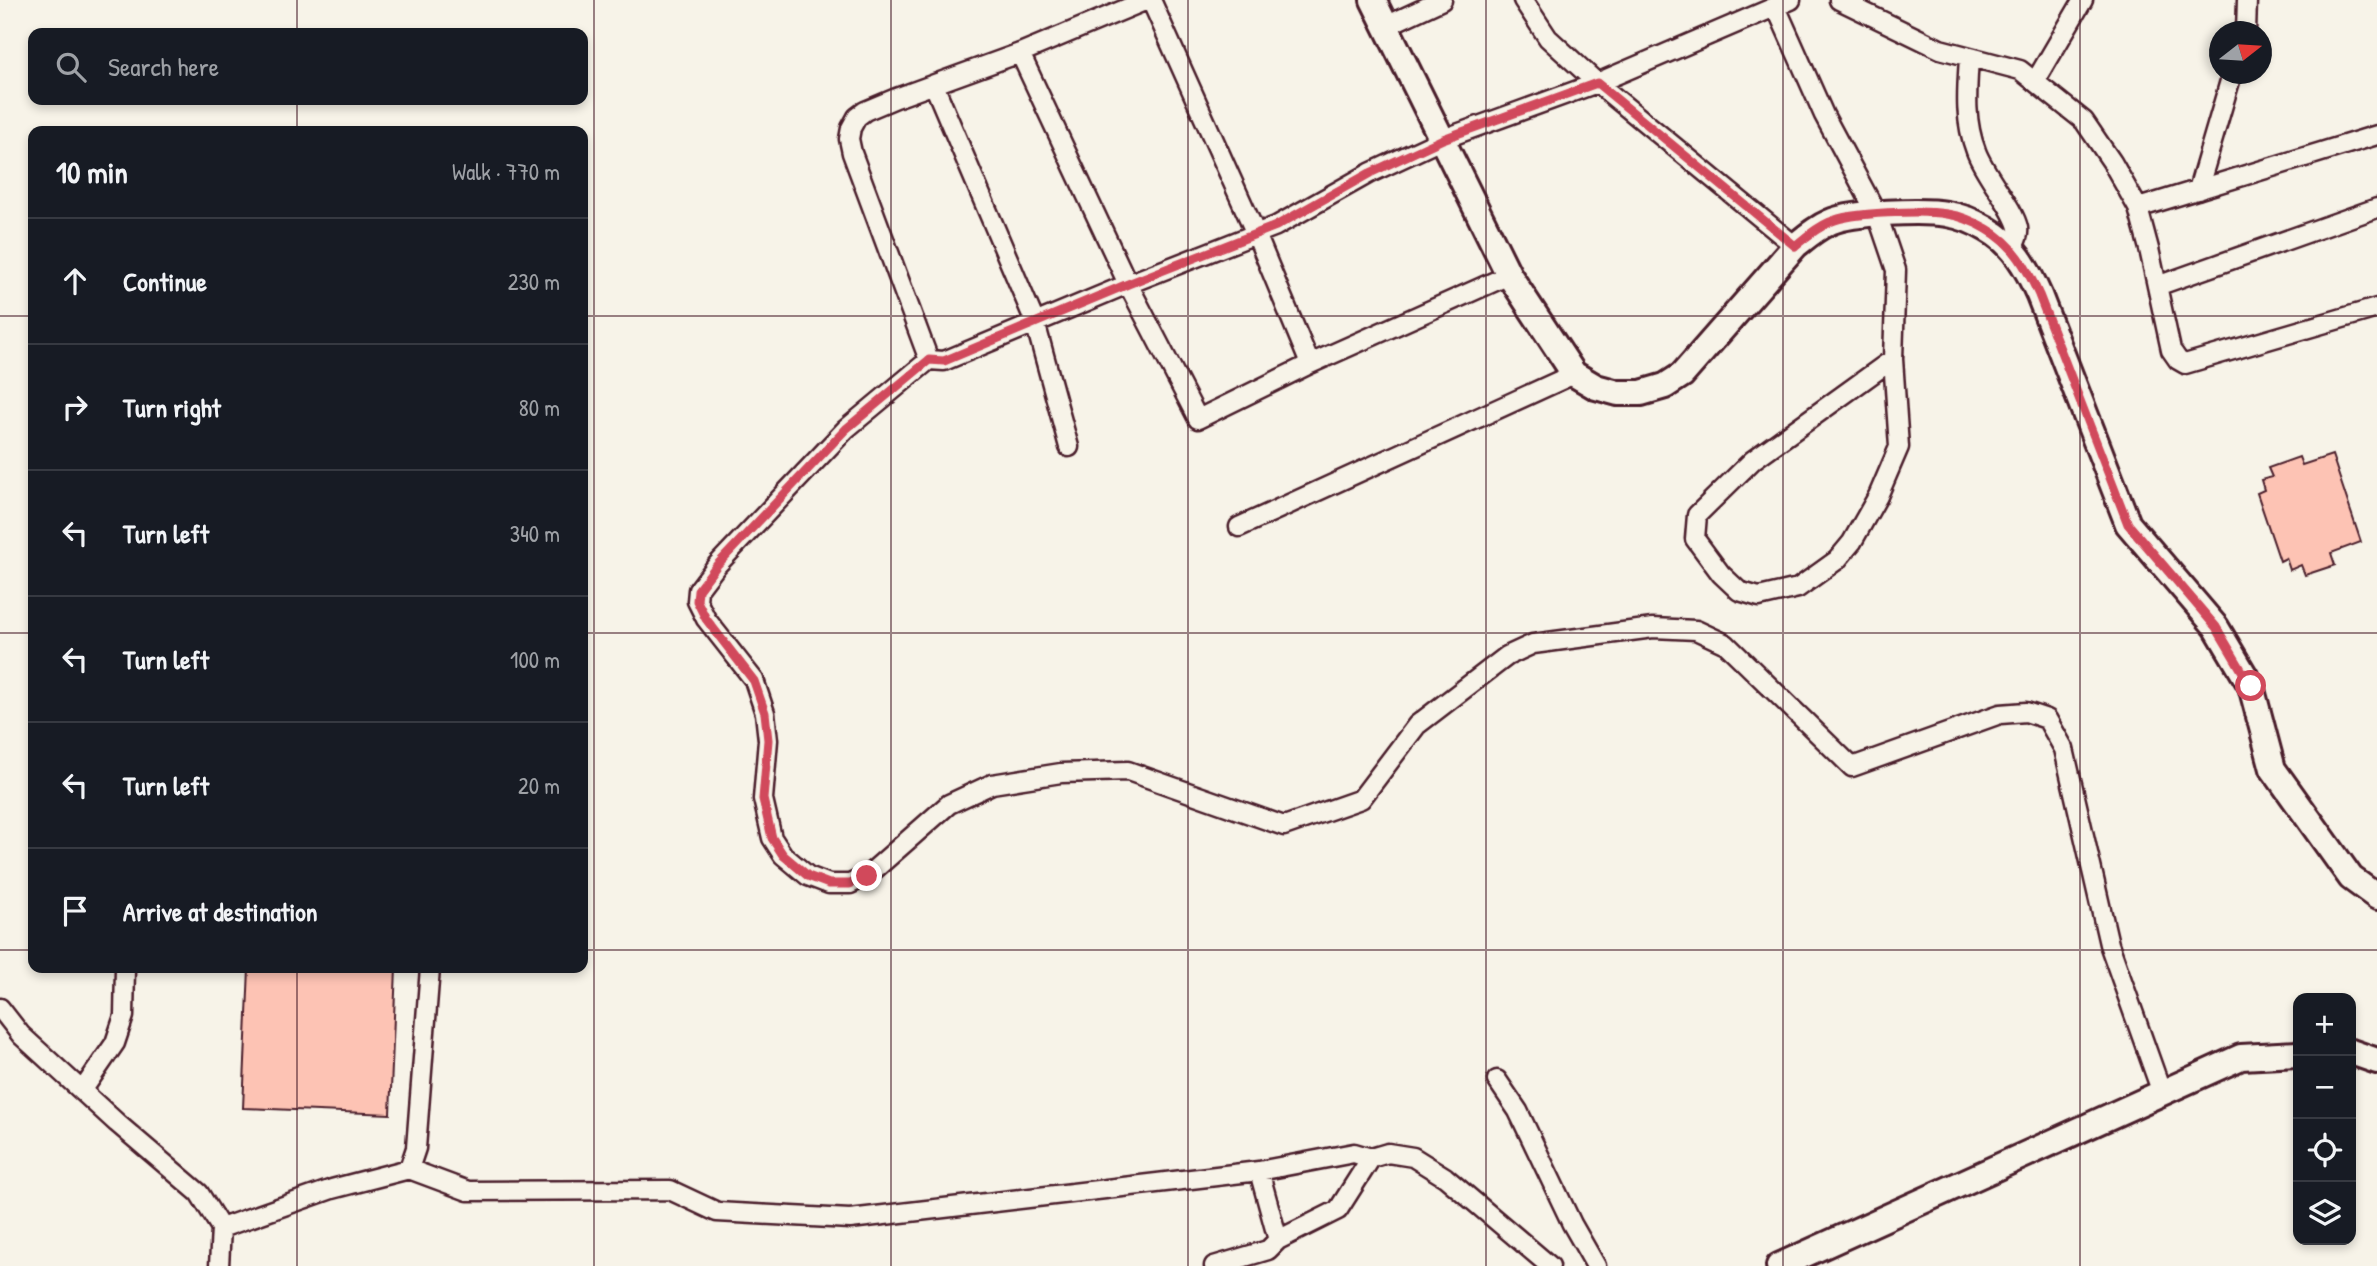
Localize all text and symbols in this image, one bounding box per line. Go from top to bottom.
north arrow [2209,21,2272,84]
search box [28,28,588,105]
icon: search [52,48,90,86]
text: Search here [108,49,219,84]
text: 10 min [56,152,128,192]
text: Walk · 770 m [452,156,560,187]
icon: ahead [56,262,94,300]
text: Continue [123,264,207,299]
text: 230 m [508,266,560,297]
icon: right [56,388,94,426]
text: Turn right [123,390,221,425]
text: 80 m [519,392,560,423]
icon: left [56,514,94,552]
text: Turn left [123,516,209,551]
text: 340 m [510,518,560,549]
icon: left [56,640,94,678]
text: Turn left [123,642,209,677]
text: 100 m [510,644,560,675]
route start [2235,670,2266,701]
icon: left [56,766,94,804]
text: Turn left [123,768,209,803]
text: 20 m [518,770,560,801]
route end [851,860,882,891]
icon: arrive [56,892,94,930]
text: Arrive at destination [123,894,318,929]
map controls [2293,993,2356,1245]
button: + [2293,993,2356,1056]
button: − [2293,1056,2356,1119]
button: locate [2293,1119,2356,1182]
button: layers [2293,1182,2356,1245]

